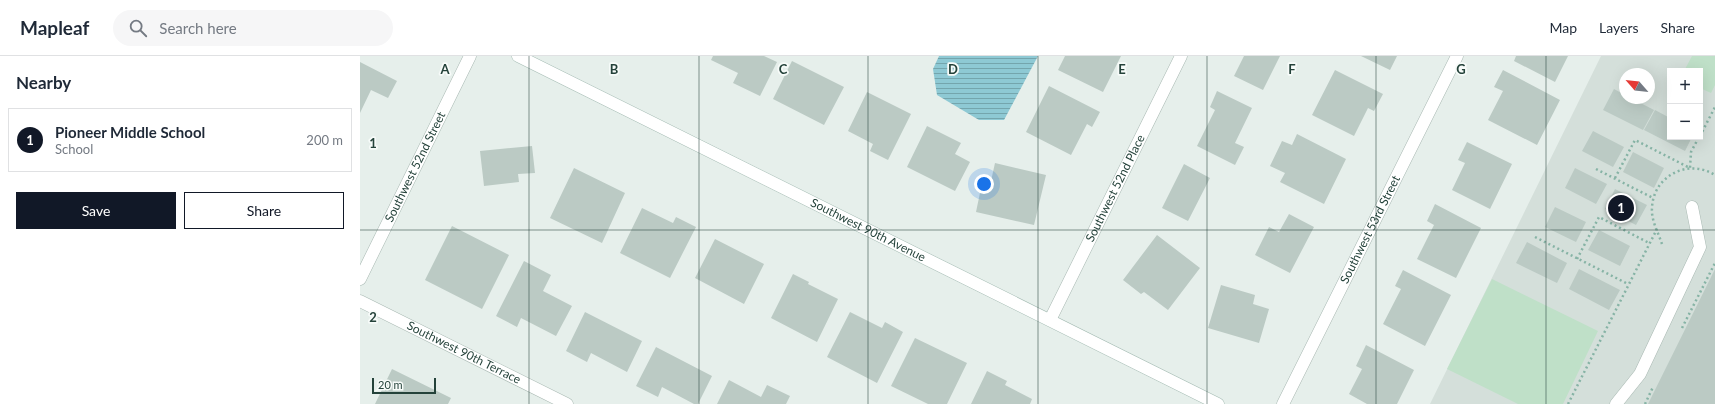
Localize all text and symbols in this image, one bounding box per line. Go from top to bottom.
search box [113,10,393,46]
text: Mapleaf [20,16,89,39]
icon: search [127,17,149,39]
text: Search here [159,19,237,37]
text: Map [1549,19,1577,36]
text: Layers [1599,19,1639,36]
text: Share [1661,19,1695,36]
text: A [439,61,450,77]
text: B [610,61,619,77]
text: C [779,61,788,77]
text: D [948,61,958,77]
text: E [1118,61,1126,77]
text: F [1288,61,1296,77]
text: G [1456,61,1466,77]
north arrow [1619,68,1655,104]
map controls [1667,68,1703,140]
button: + [1667,68,1703,104]
text: Nearby [16,72,71,93]
button: − [1667,104,1703,140]
street label: Southwest 52nd Street [381,108,449,224]
text: Pioneer Middle School [55,123,205,141]
text: 1 [26,132,34,148]
text: 200 m [306,132,343,148]
street label: Southwest 52nd Place [1082,132,1148,244]
text: 1 [369,135,377,151]
text: School [55,141,93,157]
street label: Southwest 53rd Street [1336,172,1403,286]
your location [974,174,994,194]
button: Save [16,192,176,229]
button: Share [184,192,344,229]
pin: 1 [1608,193,1634,223]
street label: Southwest 90th Avenue [808,195,928,265]
text: 2 [369,309,377,325]
street label: Southwest 90th Terrace [405,318,524,387]
scale bar [372,376,436,395]
text: 20 m [378,378,403,391]

